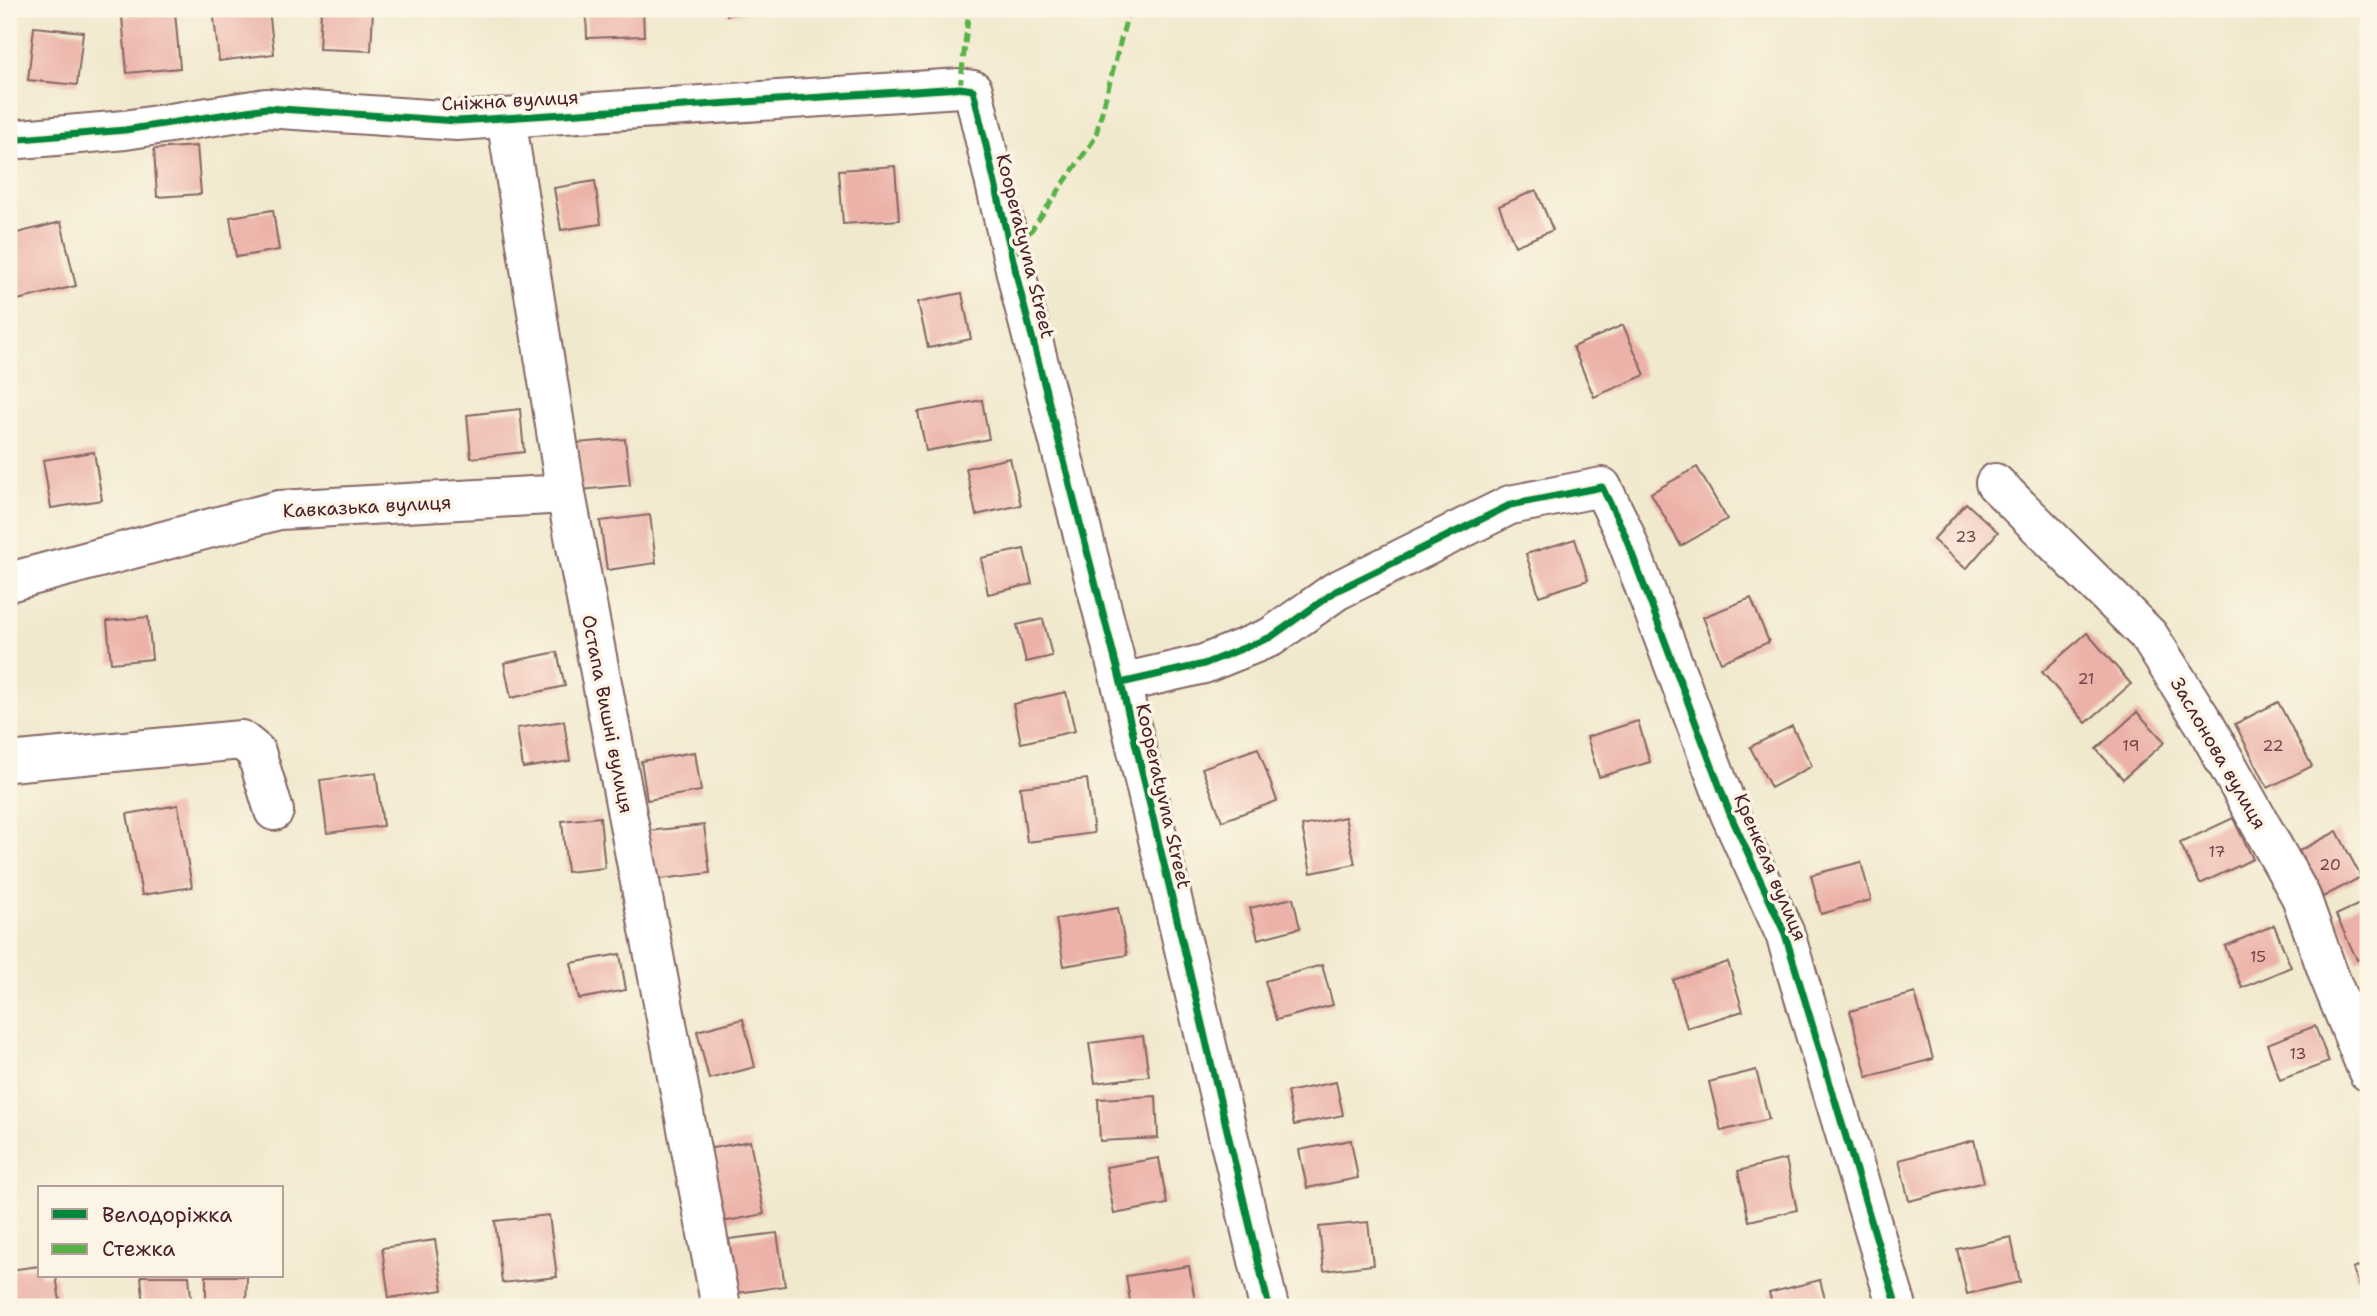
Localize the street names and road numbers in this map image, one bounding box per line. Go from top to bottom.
street label: Сніжна вулиця [441,84,579,117]
street label: Kooperatyvna Street [990,151,1061,341]
street label: Кавказька вулиця [282,490,452,523]
street label: Остапа Вишні вулиця [576,613,639,815]
street label: Заслонова вулиця [2165,673,2272,834]
street label: Kooperatyvna Street [1130,701,1197,891]
street label: Кренкеля вулиця [1728,790,1813,945]

